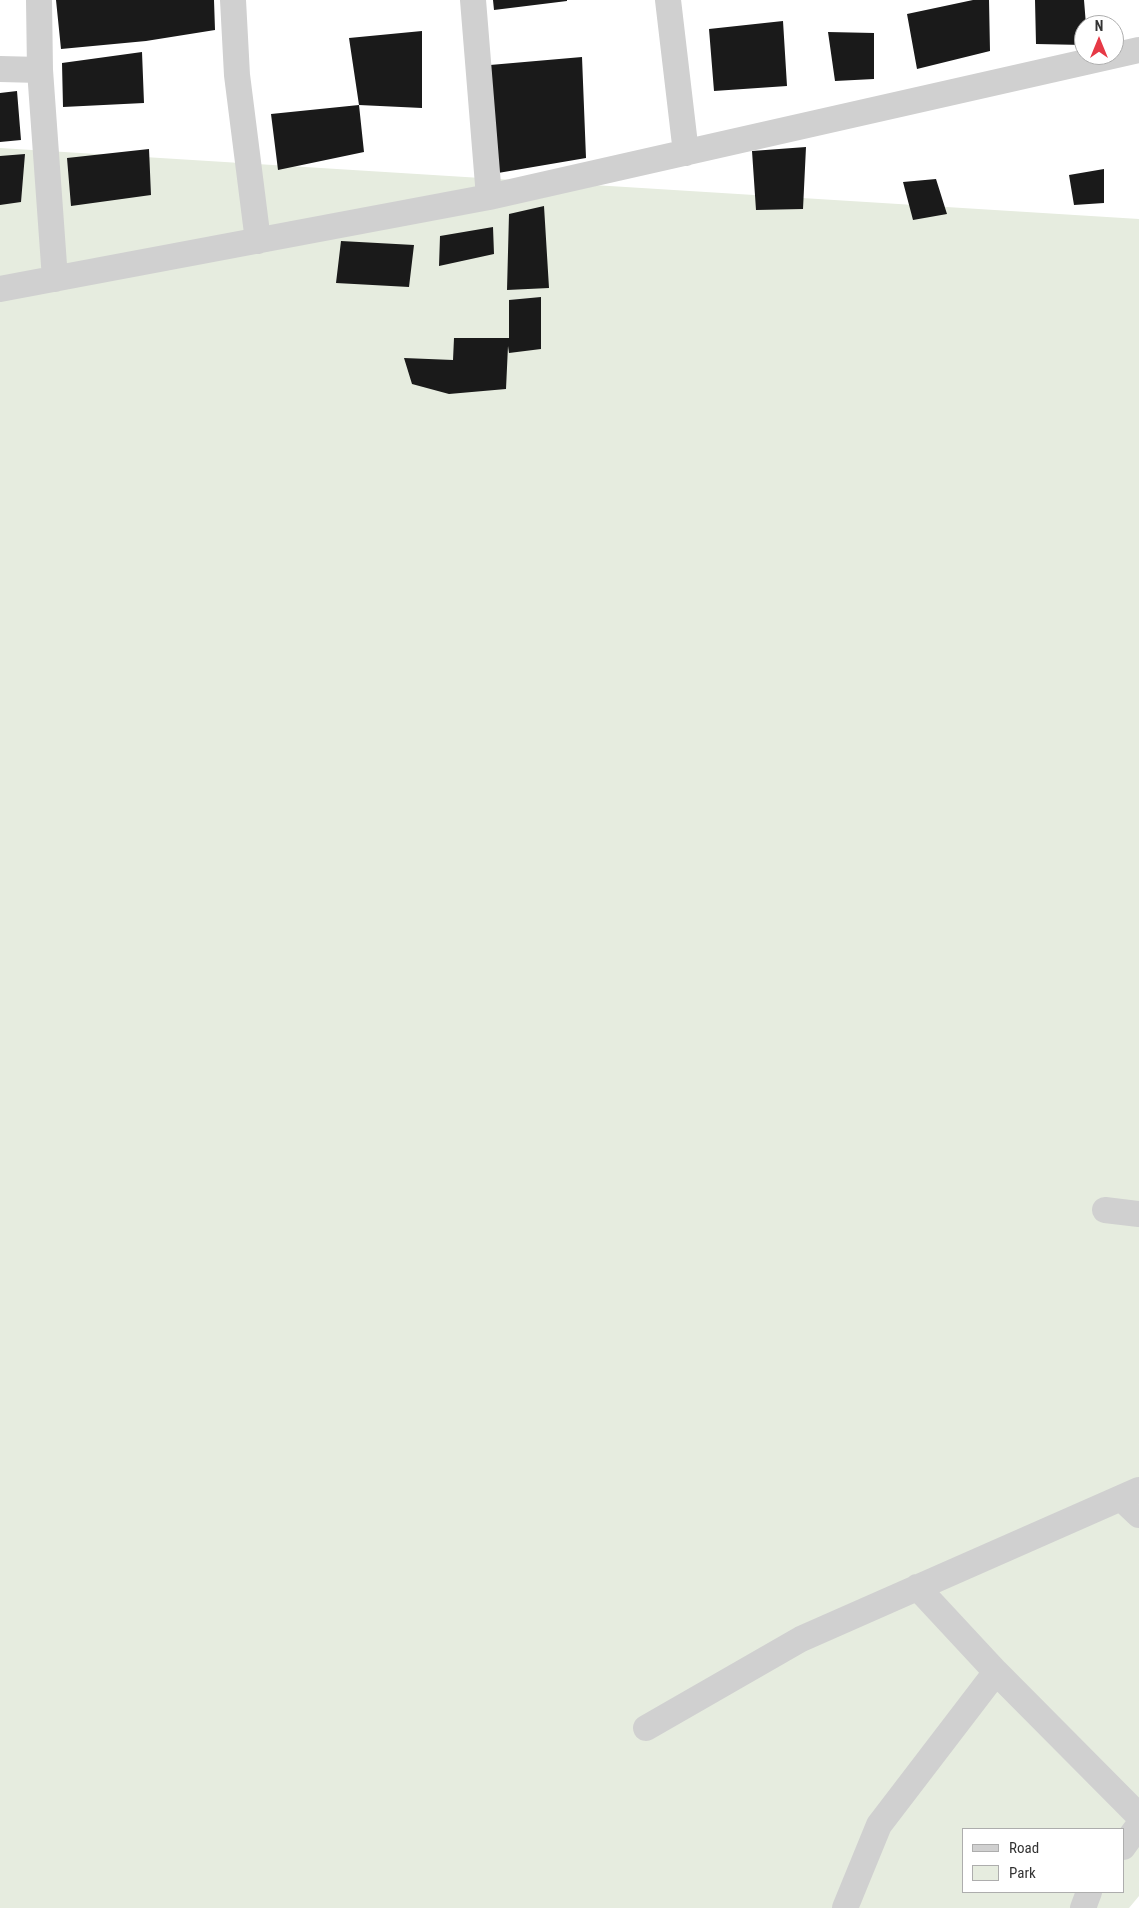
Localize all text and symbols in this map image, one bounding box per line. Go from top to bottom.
north arrow [1074,15,1124,65]
text: N [1095,18,1103,34]
legend [962,1828,1124,1893]
text: Road [1009,1839,1039,1857]
text: Park [1009,1864,1036,1882]

